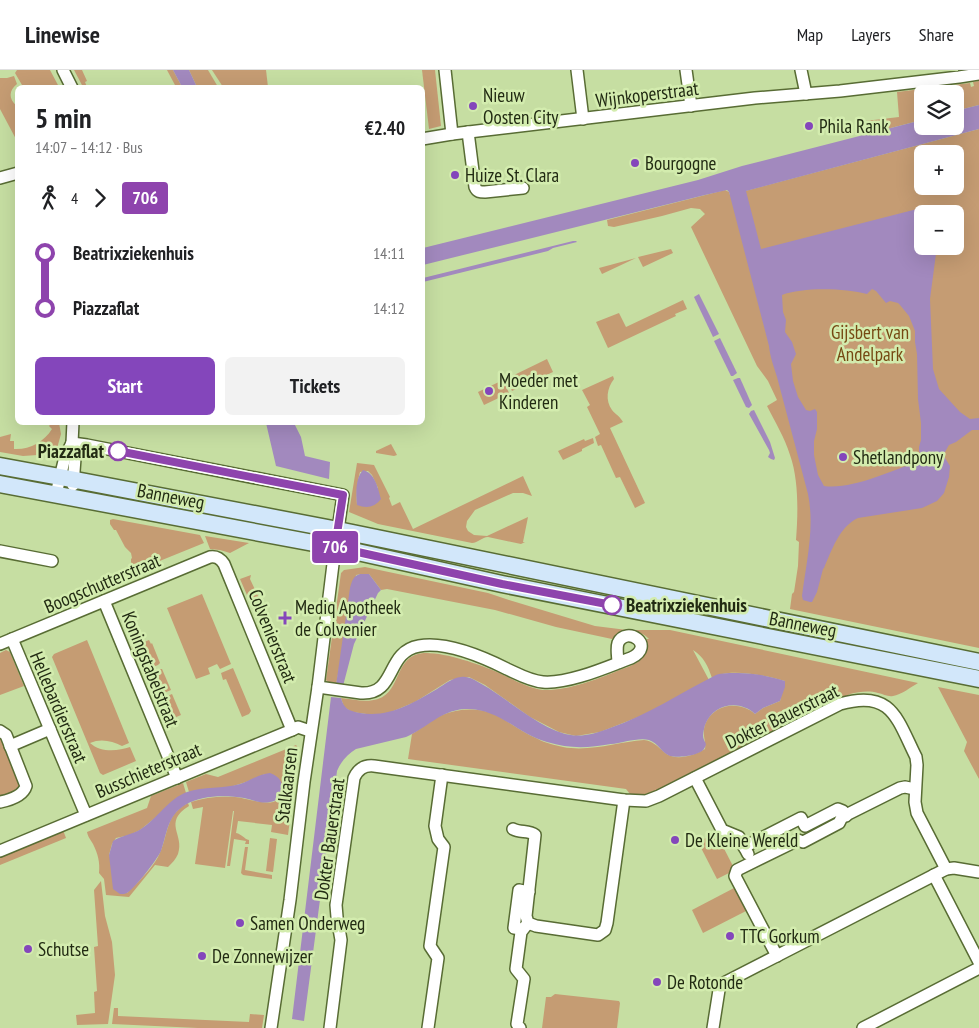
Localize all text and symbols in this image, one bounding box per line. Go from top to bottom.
text: Linewise [25,19,100,50]
text: Map [797,23,823,46]
text: Layers [851,23,891,46]
text: Share [919,23,954,46]
street label: Wijnkoperstraat [594,76,700,112]
place label: Nieuw Oosten City [483,83,559,129]
map controls [914,85,964,255]
button: layers [914,85,964,135]
text: 5 min [35,99,92,136]
marker: Nieuw Oosten City [467,100,479,112]
place label: Phila Rank [819,114,889,138]
text: €2.40 [365,116,405,140]
marker: Phila Rank [803,120,815,132]
text: 14:07 – 14:12 · Bus [35,137,143,157]
button: + [914,145,964,195]
place label: Bourgogne [645,151,717,175]
marker: Bourgogne [629,157,641,169]
place label: Huize St. Clara [465,163,559,187]
marker: Huize St. Clara [449,169,461,181]
icon: walk [35,184,63,212]
icon: forward [86,184,114,212]
text: 706 [132,186,158,209]
text: 4 [71,188,78,208]
button: − [914,205,964,255]
text: Beatrixziekenhuis [73,241,194,265]
text: 14:11 [373,243,405,263]
text: Piazzaflat [73,296,139,320]
text: 14:12 [373,298,405,318]
park label: Gijsbert van Andelpark [831,320,909,366]
button: Start [35,357,215,415]
button: Tickets [225,357,405,415]
place label: Moeder met Kinderen [499,368,579,414]
marker: Moeder met Kinderen [483,385,495,397]
place label: Piazzaflat [38,439,104,463]
marker: Piazzaflat [108,441,128,461]
place label: Shetlandpony [853,445,944,469]
marker: Shetlandpony [837,451,849,463]
street label: Banneweg [135,478,207,514]
line badge: 706 [306,531,364,563]
text: 706 [322,535,348,558]
street label: Boogschutterstraat [40,547,164,618]
street label: Colvenierstraat [243,586,303,687]
place label: Beatrixziekenhuis [626,593,747,617]
place label: Mediq Apotheek de Colvenier [295,595,402,641]
marker: Beatrixziekenhuis [602,595,622,615]
street label: Banneweg [767,606,839,642]
street label: Koningstabelstraat [117,608,185,731]
marker: Mediq Apotheek de Colvenier [279,612,291,624]
street label: Hellebardierstraat [25,648,93,767]
street label: Dokter Bauerstraat [722,678,843,754]
street label: Busschieterstraat [92,737,205,803]
street label: Stalkaarsen [269,746,303,824]
street label: Dokter Bauerstraat [309,776,350,901]
place label: De Kleine Wereld [685,828,798,852]
marker: De Kleine Wereld [669,834,681,846]
place label: Samen Onderweg [250,911,365,935]
marker: Samen Onderweg [234,917,246,929]
place label: TTC Gorkum [740,924,820,948]
marker: TTC Gorkum [724,930,736,942]
place label: Schutse [38,937,89,961]
marker: Schutse [22,943,34,955]
place label: De Zonnewijzer [212,944,314,968]
marker: De Zonnewijzer [196,950,208,962]
place label: De Rotonde [667,970,743,994]
marker: De Rotonde [651,976,663,988]

